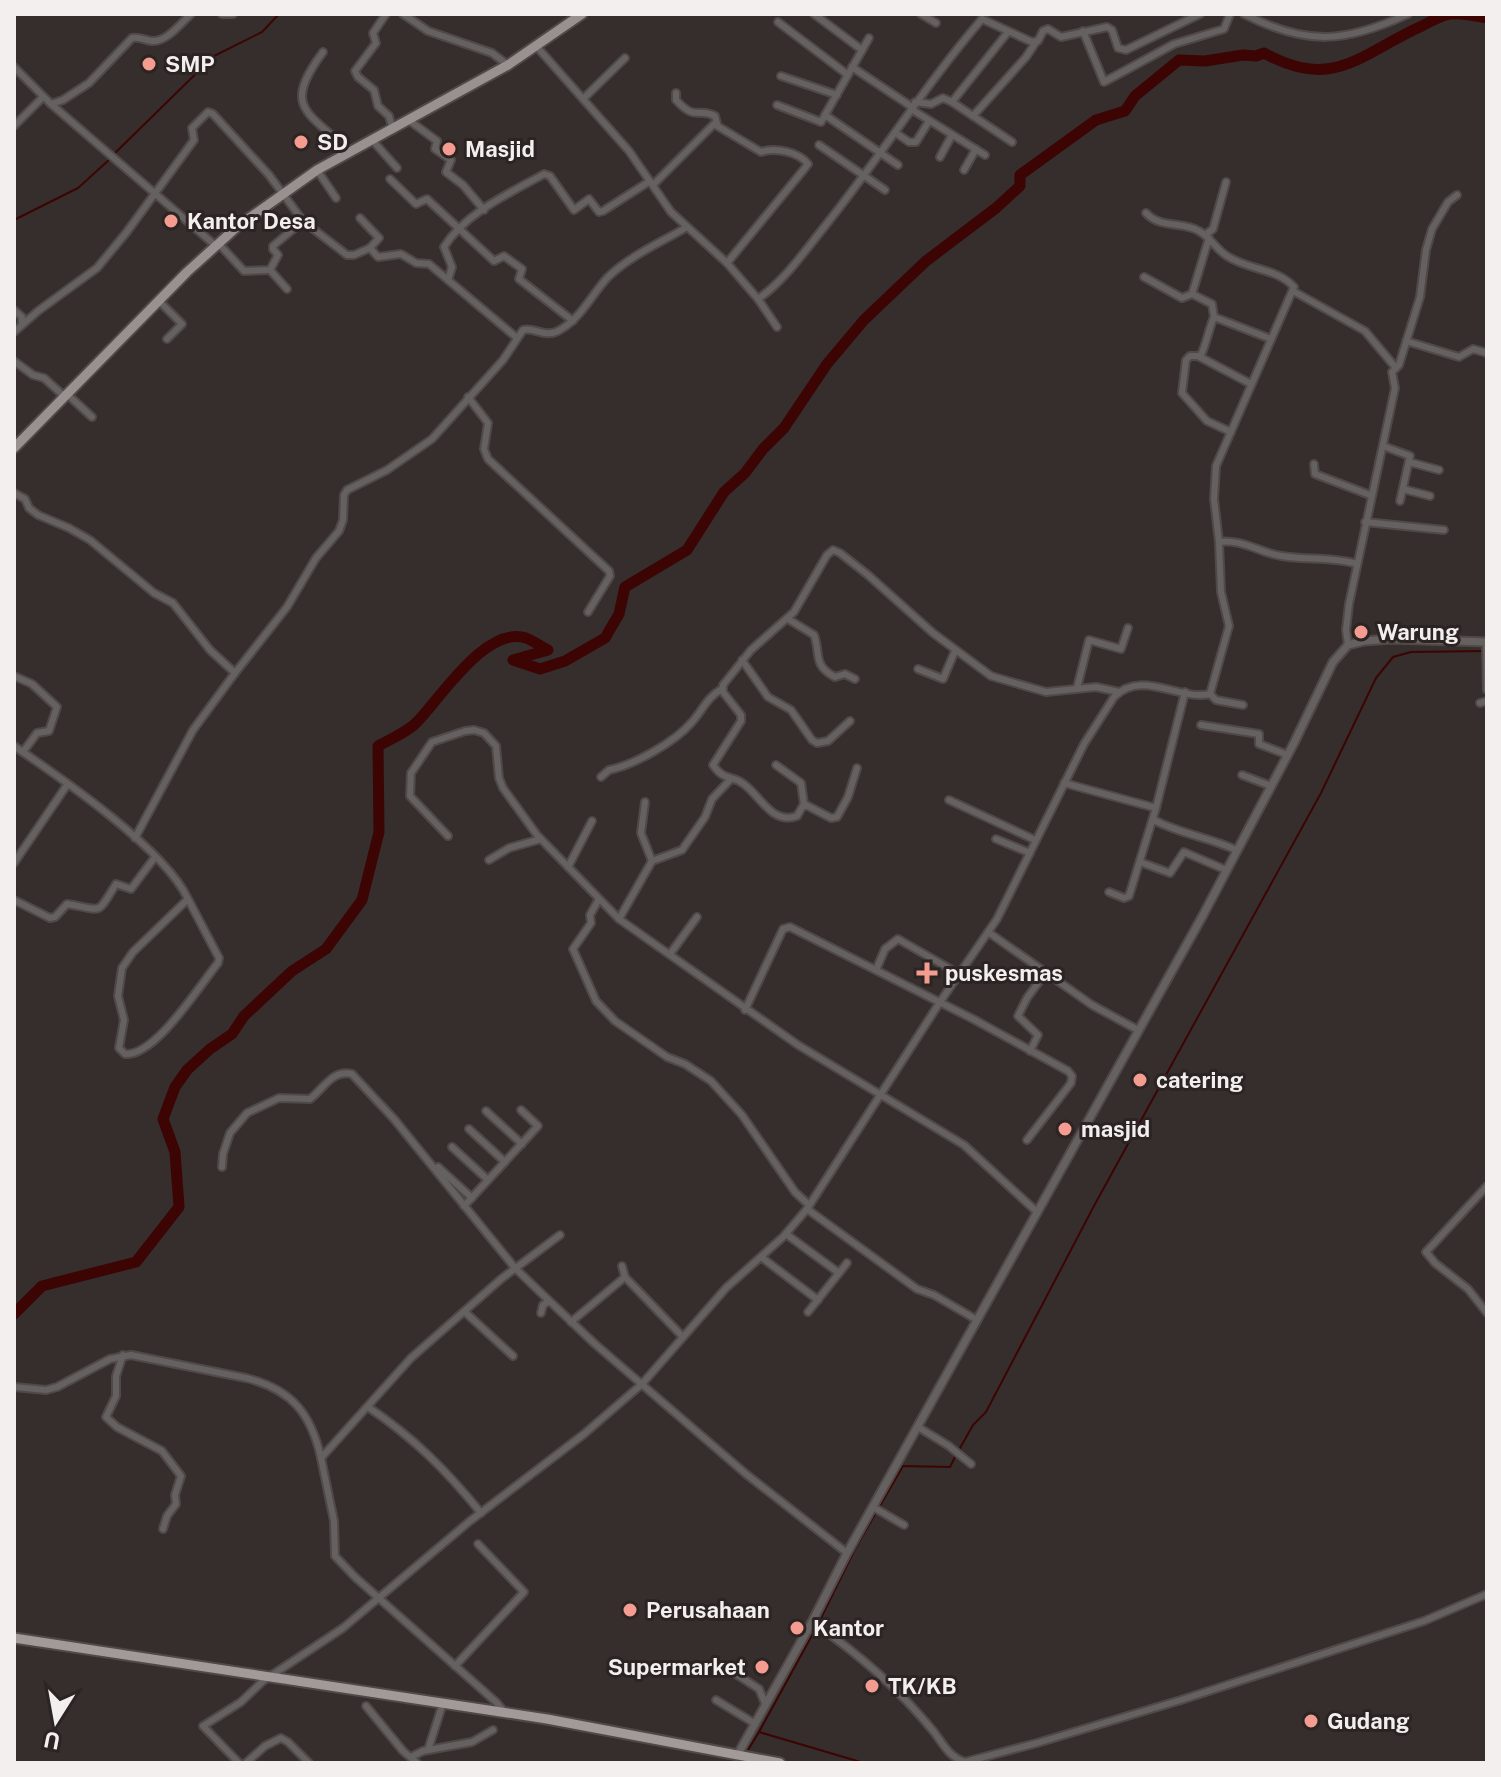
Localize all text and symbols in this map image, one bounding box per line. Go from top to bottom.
place label: SMP [165,51,215,77]
marker: SMP [140,55,158,73]
place label: SD [317,129,348,155]
marker: SD [292,133,310,151]
place label: Masjid [465,136,535,162]
marker: Masjid [440,140,458,158]
place label: Kantor Desa [187,208,316,234]
marker: Kantor Desa [162,212,180,230]
place label: Warung [1377,619,1459,645]
marker: Warung [1352,623,1370,641]
place label: puskesmas [945,960,1063,986]
marker: puskesmas [916,962,938,984]
place label: catering [1156,1067,1244,1093]
marker: catering [1131,1071,1149,1089]
place label: masjid [1081,1116,1150,1142]
marker: masjid [1056,1120,1074,1138]
place label: Perusahaan [646,1597,770,1623]
marker: Perusahaan [621,1601,639,1619]
place label: Kantor [813,1615,884,1641]
marker: Kantor [788,1619,806,1637]
place label: Supermarket [608,1654,746,1680]
marker: Supermarket [753,1658,771,1676]
place label: TK/KB [888,1673,957,1699]
marker: TK/KB [863,1677,881,1695]
north arrow [16,1681,96,1761]
place label: Gudang [1327,1708,1410,1734]
marker: Gudang [1302,1712,1320,1730]
text: U [42,1726,62,1755]

